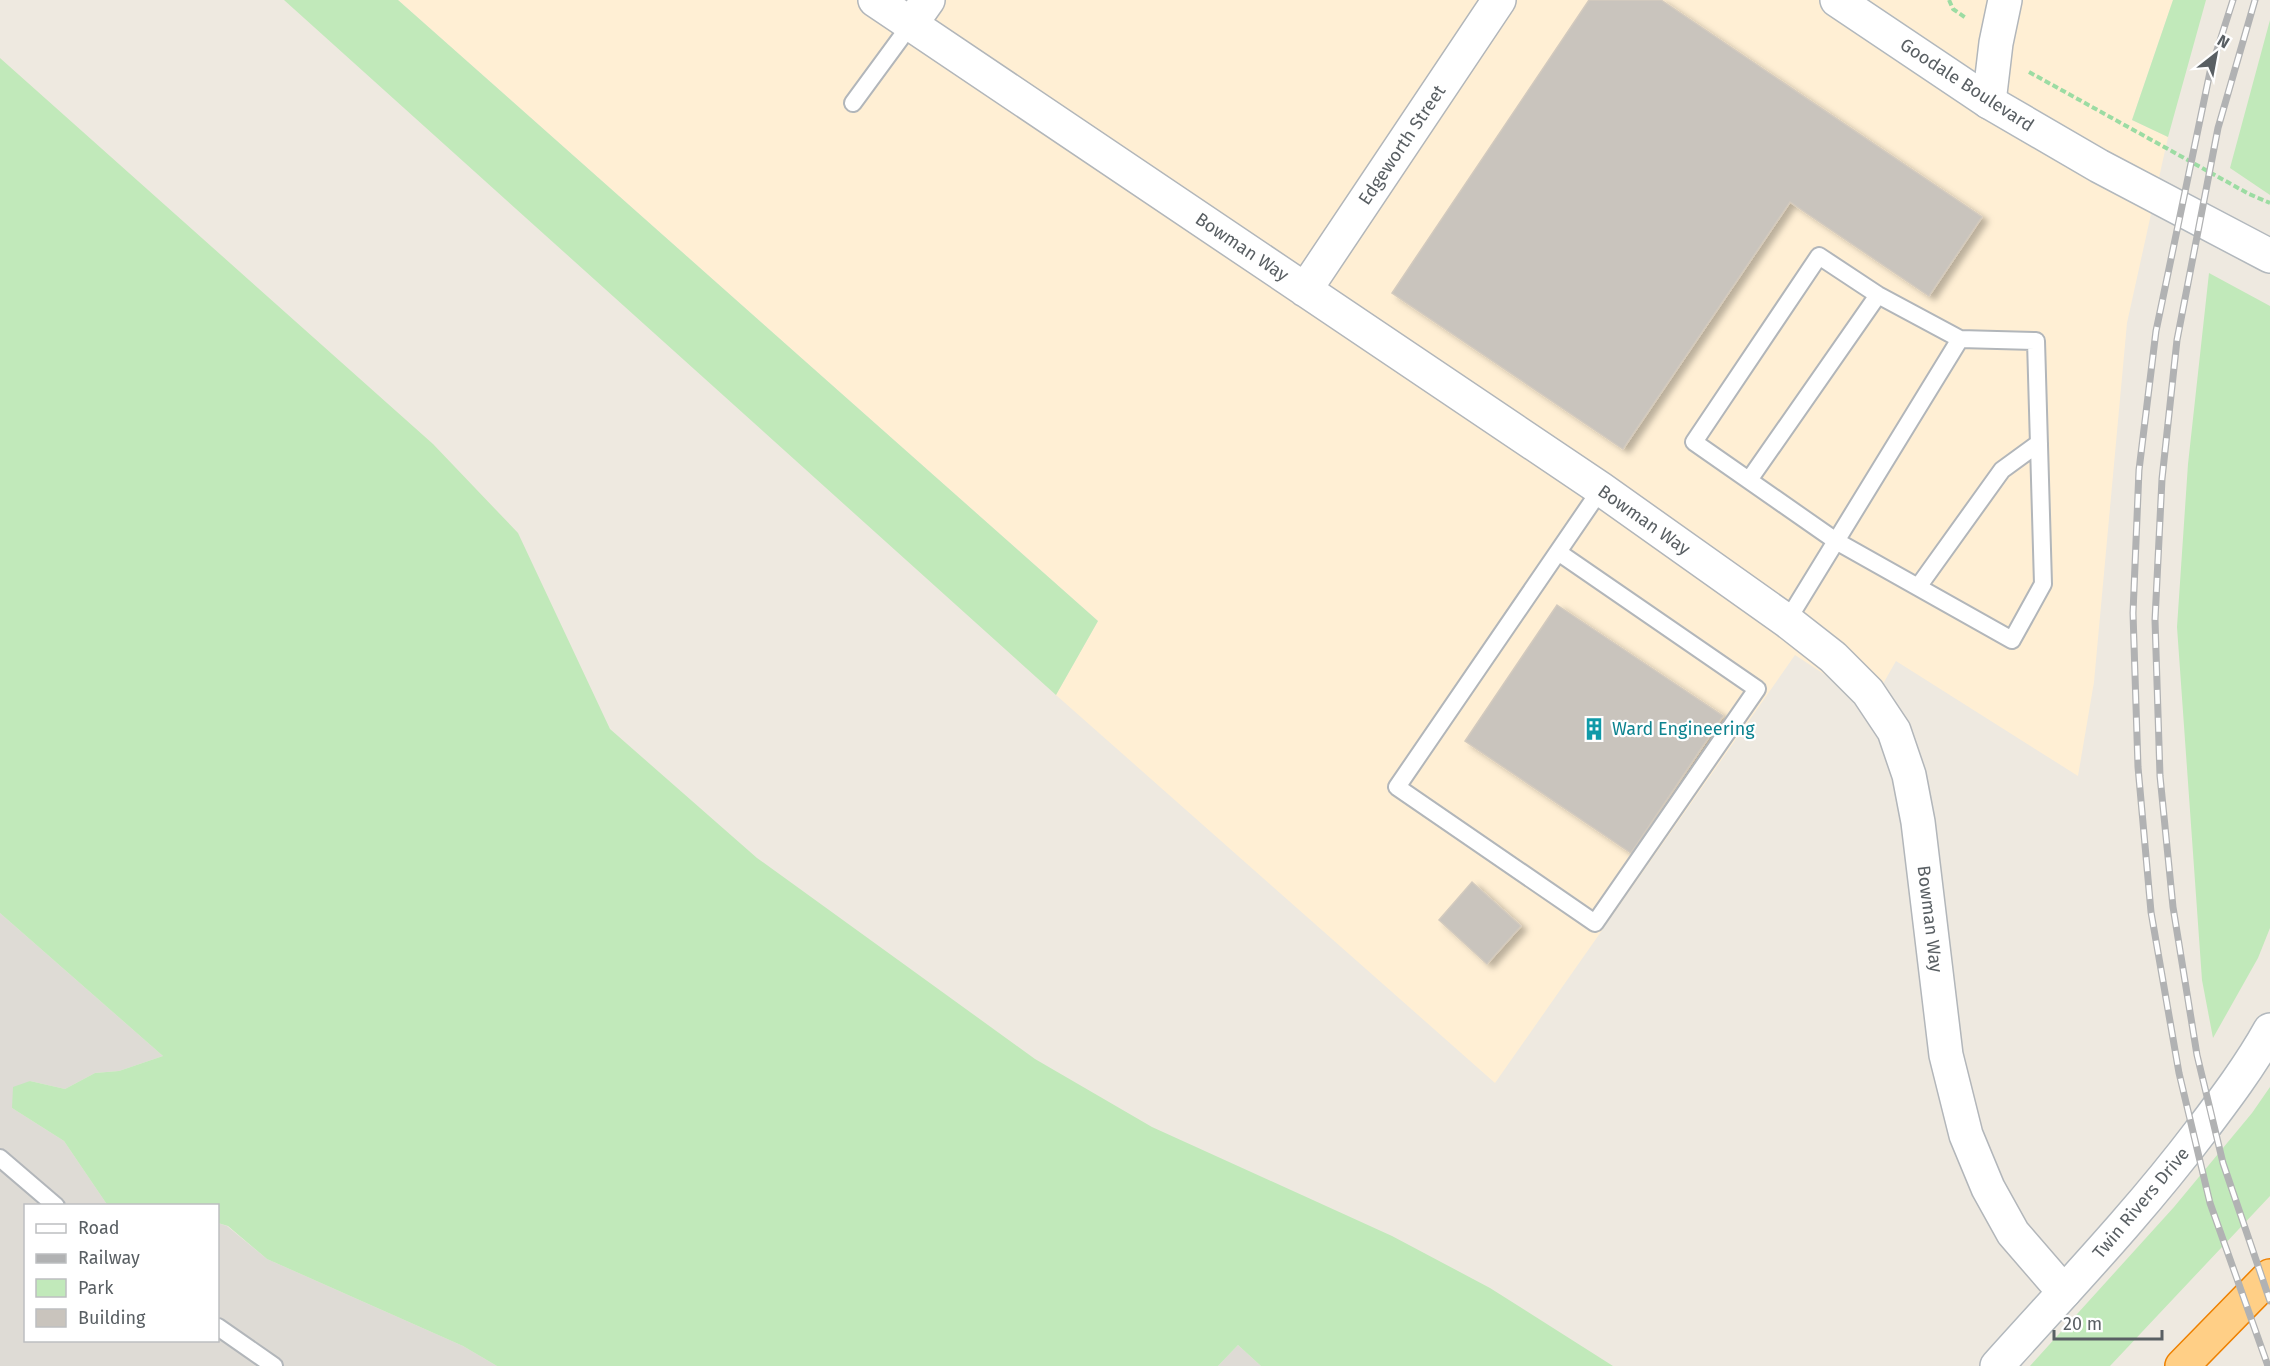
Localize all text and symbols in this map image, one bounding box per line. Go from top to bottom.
north arrow [2186,24,2246,84]
text: N [2214,31,2233,52]
street label: Goodale Boulevard [1896,34,2038,136]
street label: Edgeworth Street [1354,80,1451,209]
street label: Bowman Way [1191,208,1293,286]
street label: Bowman Way [1594,480,1694,560]
building icon: Ward Engineering [1581,716,1607,742]
place label: Ward Engineering [1612,718,1755,740]
street label: Bowman Way [1913,864,1947,974]
street label: Twin Rivers Drive [2088,1143,2194,1263]
legend [24,1204,219,1342]
text: Road [78,1217,120,1239]
text: Railway [78,1247,140,1269]
text: Park [78,1277,114,1299]
scale bar [2054,1303,2162,1341]
text: Building [78,1307,146,1329]
text: 20 m [2063,1313,2102,1335]

